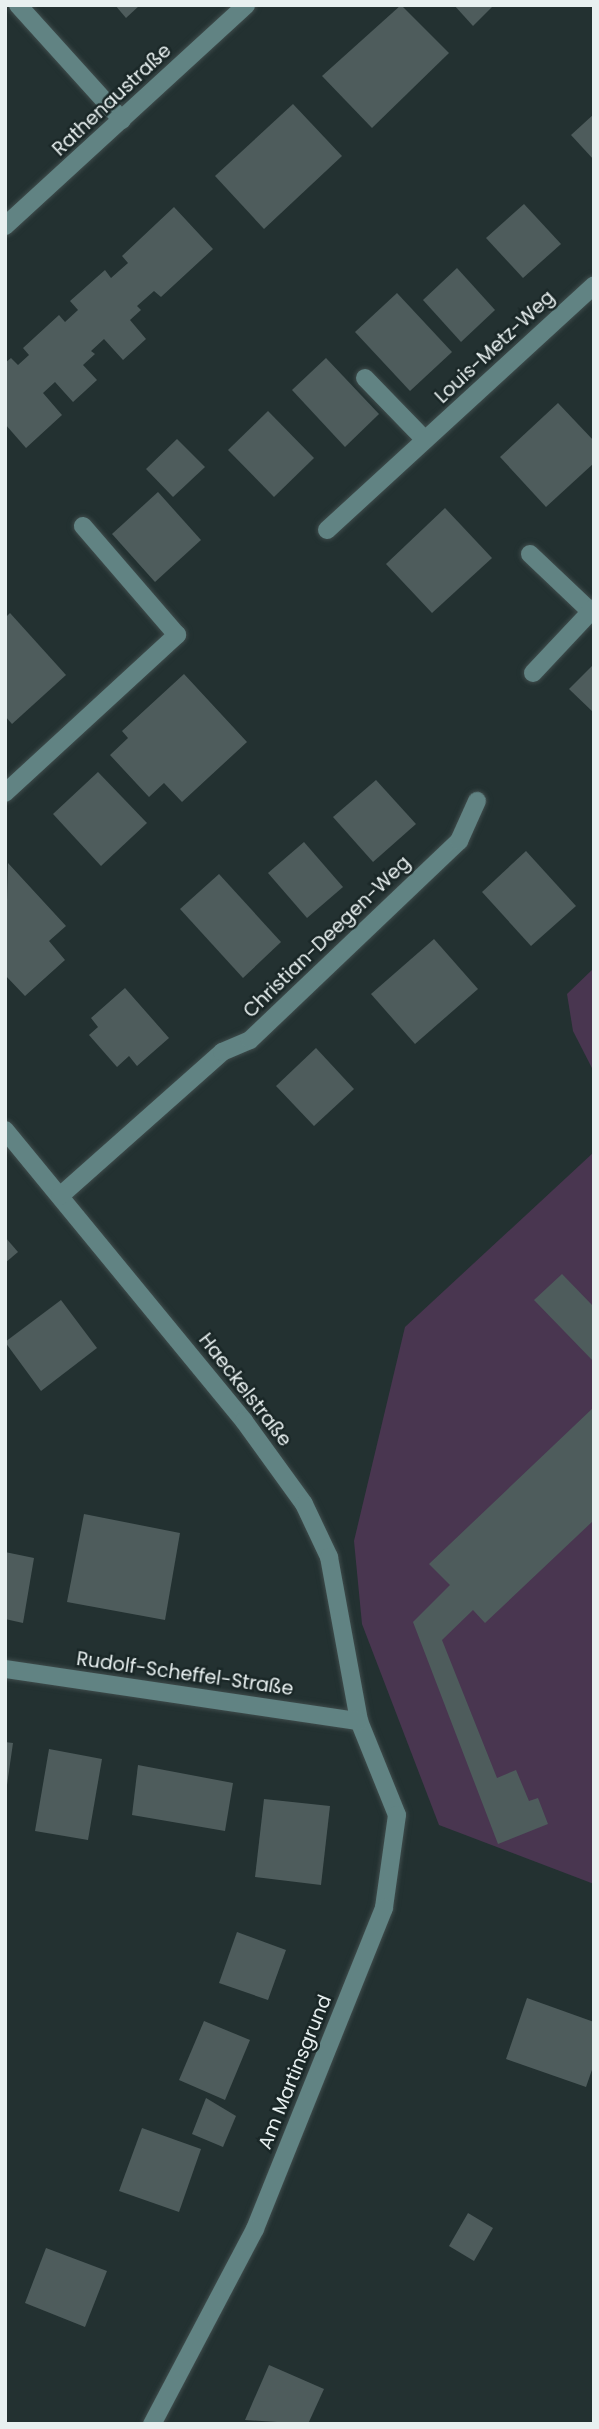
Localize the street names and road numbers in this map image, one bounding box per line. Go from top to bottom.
street label: Rathenaustraße [48,39,176,161]
street label: Louis-Metz-Weg [431,286,559,408]
street label: Christian-Deegen-Weg [239,851,415,1023]
street label: Haeckelstraße [194,1329,296,1451]
street label: Rudolf-Scheffel-Straße [75,1647,295,1701]
street label: Am Martinsgrund [254,1991,336,2153]

